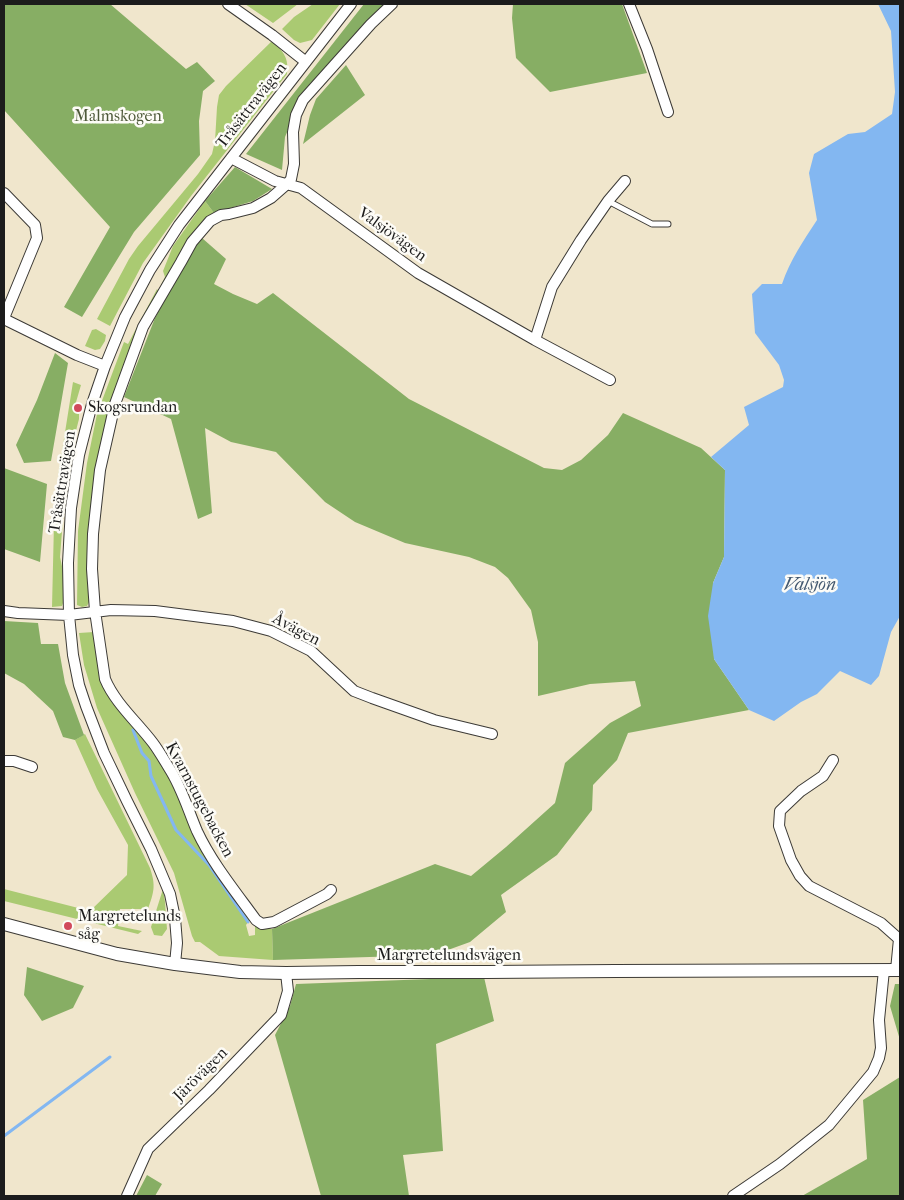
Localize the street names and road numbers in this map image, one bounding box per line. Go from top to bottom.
street label: Tråsättravägen [213,59,291,153]
street label: Valsjövägen [354,204,430,266]
street label: Tråsättravägen [45,429,81,535]
street label: Åvägen [269,610,323,650]
street label: Kvarnstugebacken [161,739,237,861]
street label: Margretelundsvägen [377,946,521,966]
street label: Järövägen [170,1044,232,1106]

